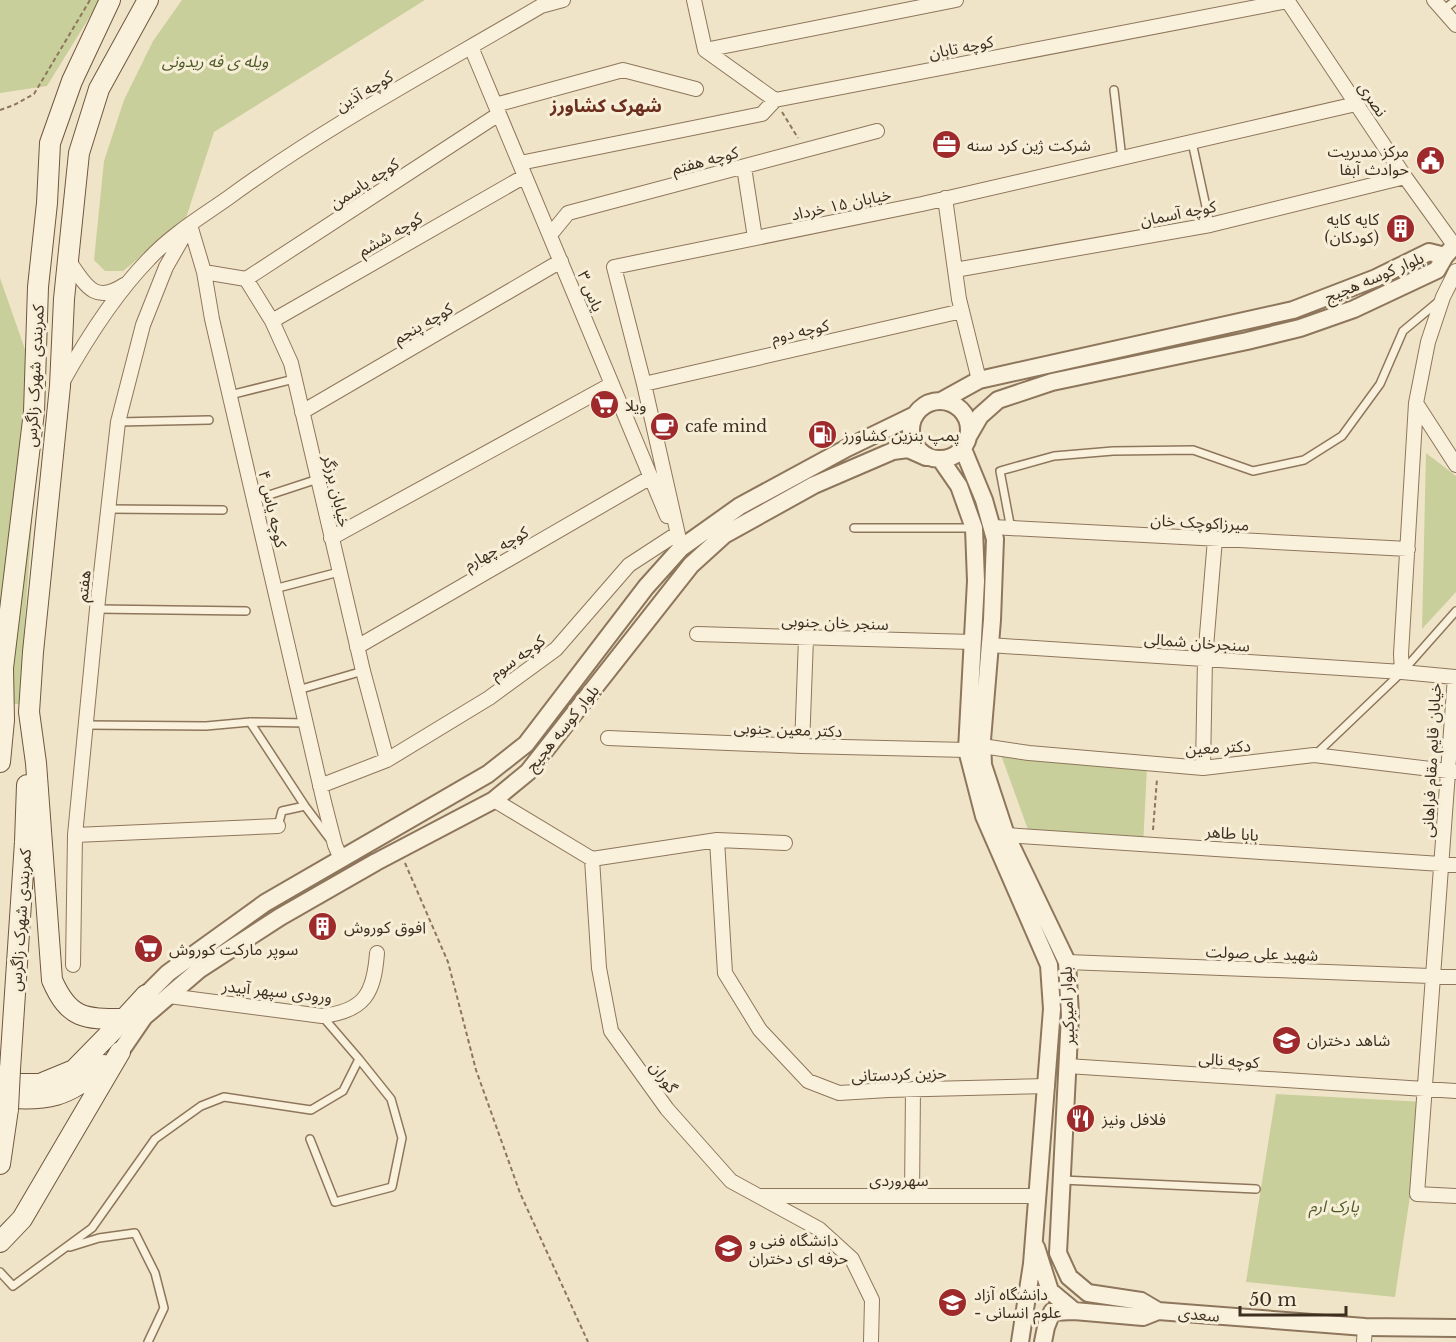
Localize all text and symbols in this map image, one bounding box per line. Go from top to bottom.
street label: کوچه تابان [927,31,996,64]
park label: ویله ی فه ریدونی [162,51,268,71]
street label: کوچه آذین [332,66,397,117]
street label: نصری [1354,78,1392,120]
district label: شهرک کشاورز [549,95,662,117]
office icon: شرکت ژین کرد سنه [930,129,962,161]
place label: شرکت ژین کرد سنه [967,135,1091,155]
street label: کوچه هفتم [670,141,742,181]
place label: مرکز مدیریت حوادث آبفا [1328,141,1409,179]
public building icon: مرکز مدیریت حوادث آبفا [1414,144,1446,176]
street label: کوچه یاسمن [325,153,403,214]
street label: خیابان ۱۵ خرداد [789,184,893,224]
street label: کوچه آسمان [1138,196,1218,231]
street label: کوچه ششم [354,207,428,263]
place label: کایه کایه (کودکان) [1324,209,1379,247]
building icon: کایه کایه (کودکان) [1384,212,1416,244]
street label: بلوار کوسه هجیج [1321,247,1428,310]
street label: یاس ۳ [573,268,609,314]
street label: کوچه پنجم [390,298,458,351]
street label: کمربندی شهرک زاگرس [20,304,48,448]
street label: کوچه دوم [769,315,832,350]
supermarket icon: ویلا [588,389,620,421]
place label: ویلا [625,395,647,415]
cafe icon: cafe mind [648,410,680,442]
place label: cafe mind [685,416,767,436]
fuel station icon: پمپ بنزین کشاورز [806,419,838,451]
place label: پمپ بنزین کشاورز [842,425,960,446]
street label: خیابان برزگر [319,452,355,529]
street label: کوچه یاس ۴ [253,469,292,550]
street label: میرزاکوچک خان [1150,509,1250,536]
street label: کوچه چهارم [460,521,534,577]
street label: هفتم [71,569,98,603]
street label: سنجر خان جنوبی [781,610,889,634]
street label: سنجرخان شمالی [1143,628,1251,656]
street label: کوچه سوم [485,630,551,686]
street label: بلوار کوسه هجیج [521,681,605,777]
street label: خیابان قایم مقام فراهانی [1417,682,1448,838]
street label: دکتر معین جنوبی [733,717,843,741]
street label: دکتر معین [1185,735,1251,759]
street label: بابا طاهر [1204,821,1259,845]
street label: کمربندی شهرک زاگرس [5,848,35,992]
building icon: افوق کوروش [307,911,339,943]
place label: افوق کوروش [344,917,426,937]
supermarket icon: سوپر مارکت کوروش [132,933,164,965]
place label: سوپر مارکت کوروش [169,939,298,960]
street label: شهید علی صولت [1205,941,1319,965]
street label: بلوار امیرکبیر [1056,966,1078,1047]
street label: ورودی سپهر آبیدر [220,975,333,1008]
school or university icon: شاهد دختران [1270,1024,1302,1056]
place label: شاهد دختران [1307,1030,1390,1050]
street label: کوچه نالی [1198,1048,1260,1073]
street label: گوران [646,1057,682,1097]
street label: حزین کردستانی [851,1062,947,1086]
restaurant icon: فلافل ونیز [1065,1103,1097,1135]
place label: فلافل ونیز [1101,1109,1166,1129]
street label: سهروردی [869,1170,929,1190]
park label: پارک ارم [1308,1196,1359,1219]
place label: دانشگاه فنی و حرفه ای دختران [749,1230,848,1268]
school or university icon: دانشگاه فنی و حرفه ای دختران [712,1233,744,1265]
scale bar [1240,1279,1346,1317]
place label: دانشگاه آزاد - علوم انسانی [974,1284,1061,1325]
school or university icon: دانشگاه آزاد - علوم انسانی [937,1287,969,1319]
text: 50 m [1249,1289,1297,1311]
street label: سعدی [1177,1302,1221,1326]

